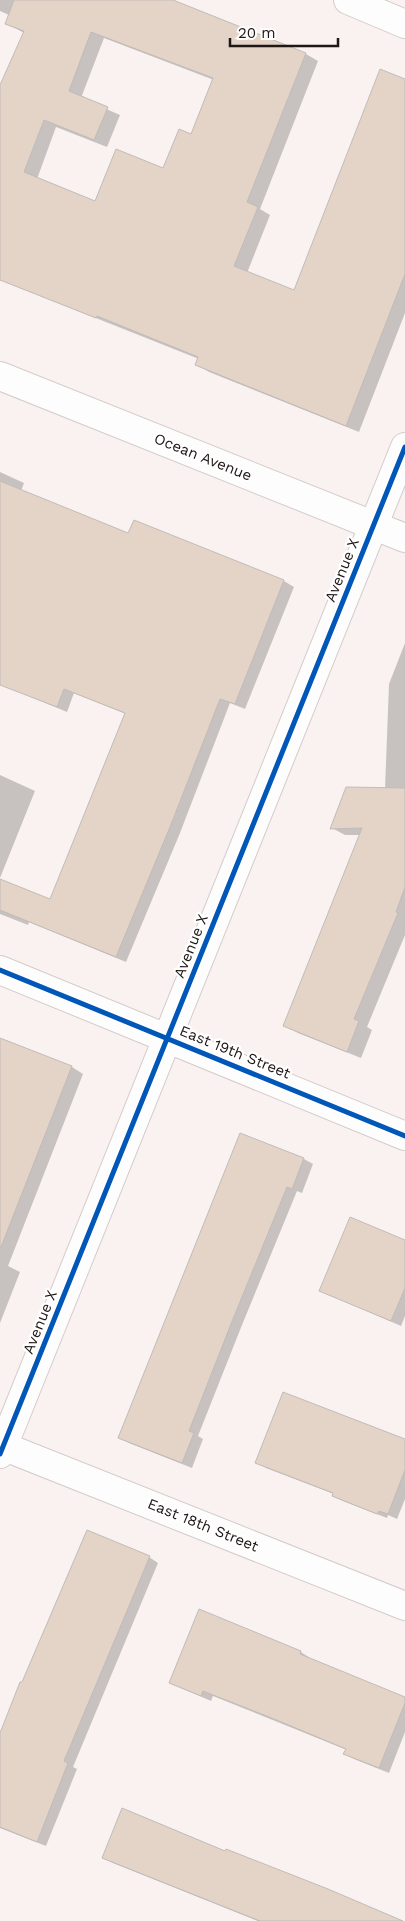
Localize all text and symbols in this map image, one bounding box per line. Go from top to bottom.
scale bar [230,15,338,47]
text: 20 m [238,24,276,42]
street label: Ocean Avenue [152,429,254,485]
street label: Avenue X [321,536,363,604]
street label: Avenue X [170,912,212,980]
street label: East 19th Street [177,1022,294,1083]
street label: Avenue X [19,1288,61,1356]
street label: East 18th Street [145,1495,262,1556]

